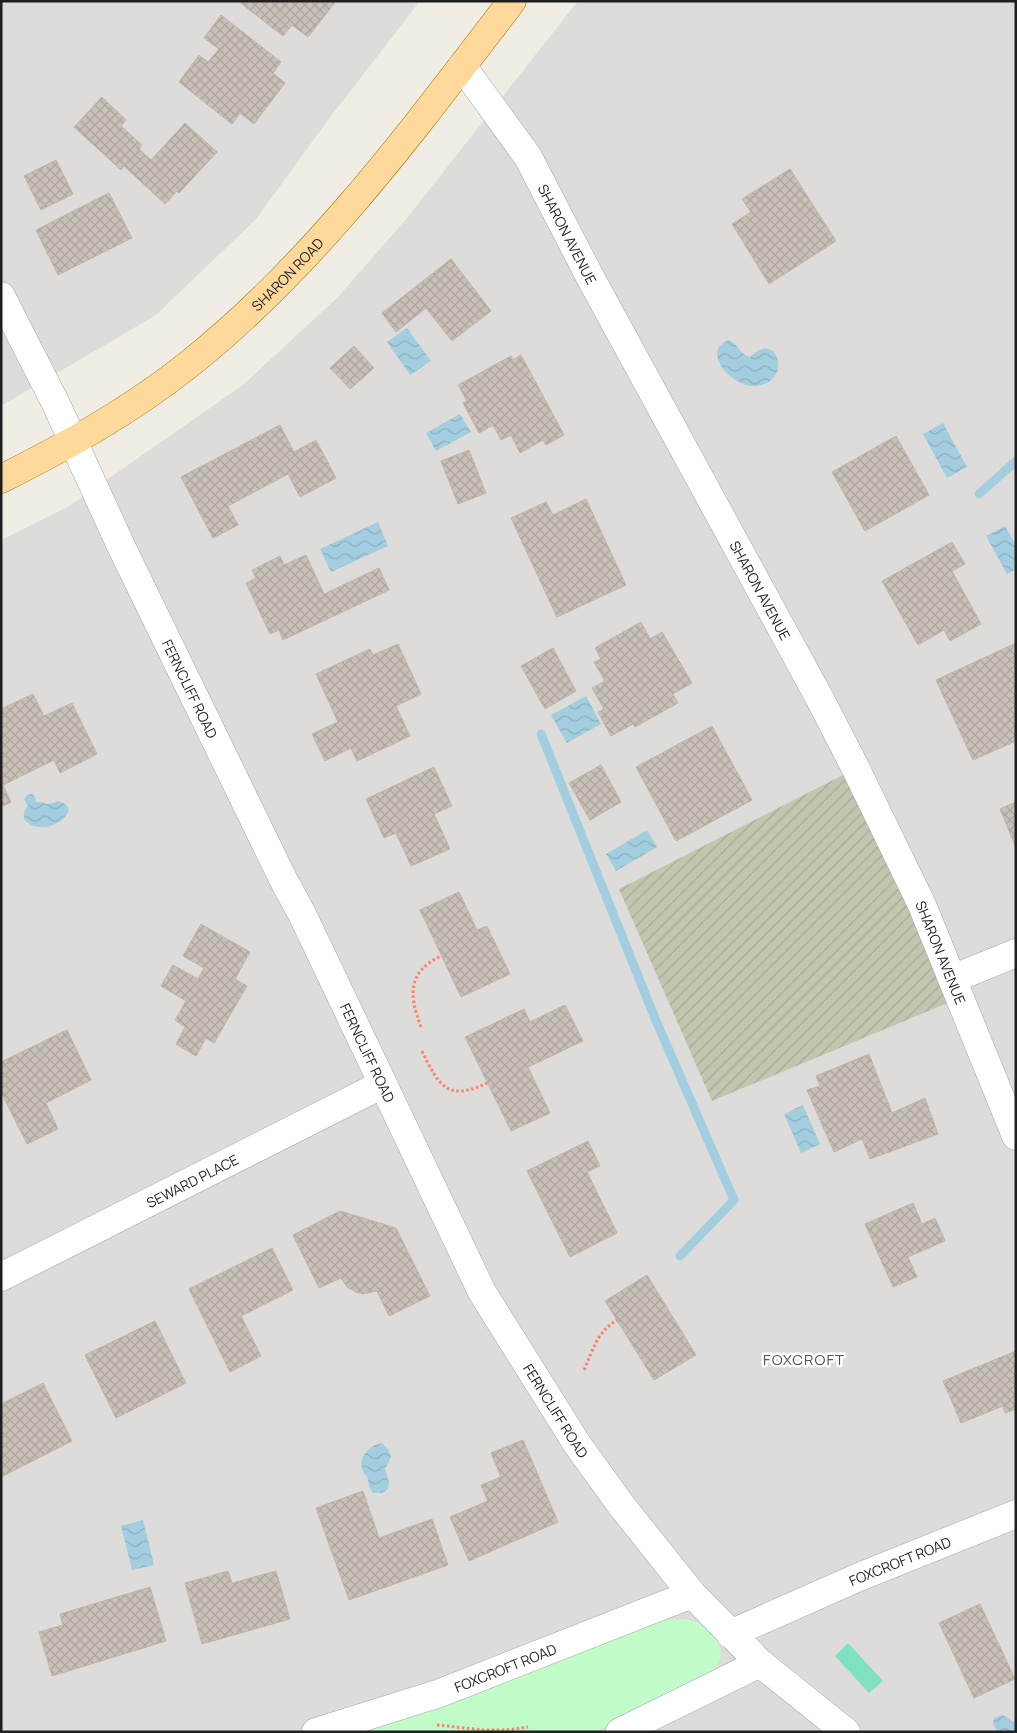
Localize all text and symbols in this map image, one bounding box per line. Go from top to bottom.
street label: SHARON AVENUE [534,181,602,287]
street label: SHARON ROAD [247,233,327,315]
street label: SHARON AVENUE [726,537,795,643]
street label: FERNCLIFF ROAD [158,636,223,741]
street label: SHARON AVENUE [912,898,971,1007]
street label: FERNCLIFF ROAD [336,1000,400,1105]
street label: SEWARD PLACE [143,1149,241,1212]
district label: FOXCROFT [763,1349,845,1370]
street label: FERNCLIFF ROAD [519,1360,593,1461]
street label: FOXCROFT ROAD [846,1532,954,1590]
street label: FOXCROFT ROAD [451,1639,559,1696]

